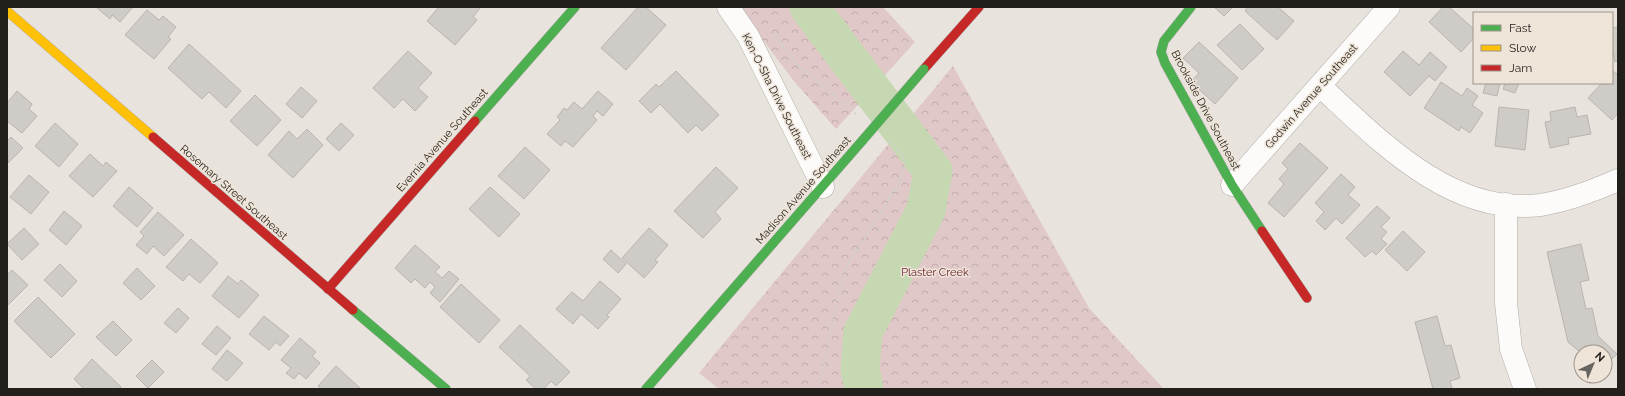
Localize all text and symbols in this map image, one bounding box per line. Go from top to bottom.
legend [1473,12,1613,84]
text: Fast [1509,21,1532,35]
street label: Ken-O-Sha Drive Southeast [739,31,814,162]
street label: Godwin Avenue Southeast [1262,41,1361,151]
text: Slow [1509,41,1536,55]
street label: Brookside Drive Southeast [1168,48,1243,173]
text: Jam [1509,61,1532,75]
street label: Evernia Avenue Southeast [394,86,491,195]
street label: Madison Avenue Southeast [753,134,854,247]
street label: Rosemary Street Southeast [177,142,290,243]
park label: Plaster Creek [901,266,969,279]
north arrow [1573,344,1613,384]
text: N [1592,350,1607,365]

